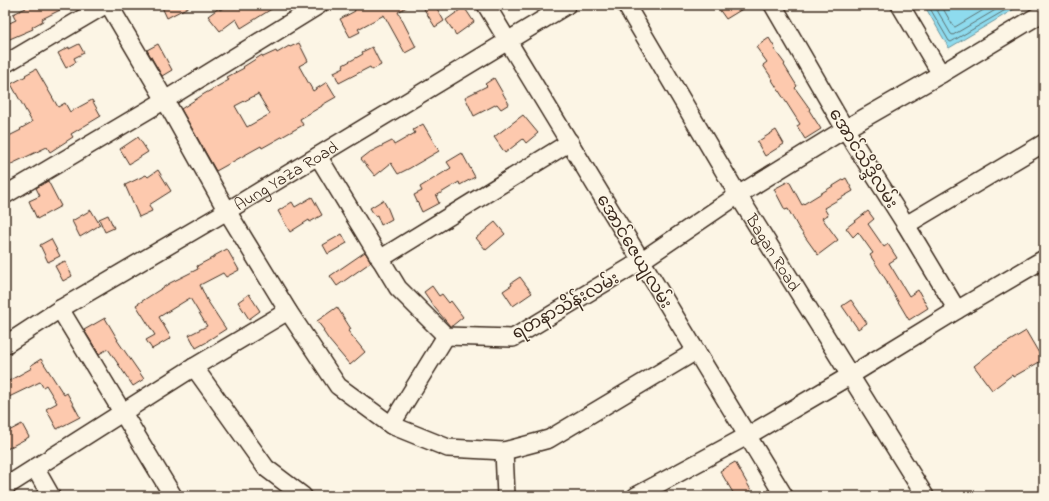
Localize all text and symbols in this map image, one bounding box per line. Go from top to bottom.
street label: အောင်သိဒ္ဒိလမ်း [822,104,904,214]
street label: Aung YaZa Road [230,135,344,218]
street label: အောင်ဇေယျလမ်း [590,190,678,314]
street label: Bagan Road [738,209,806,297]
street label: ရတနာသိန်းလမ်း [507,266,624,346]

